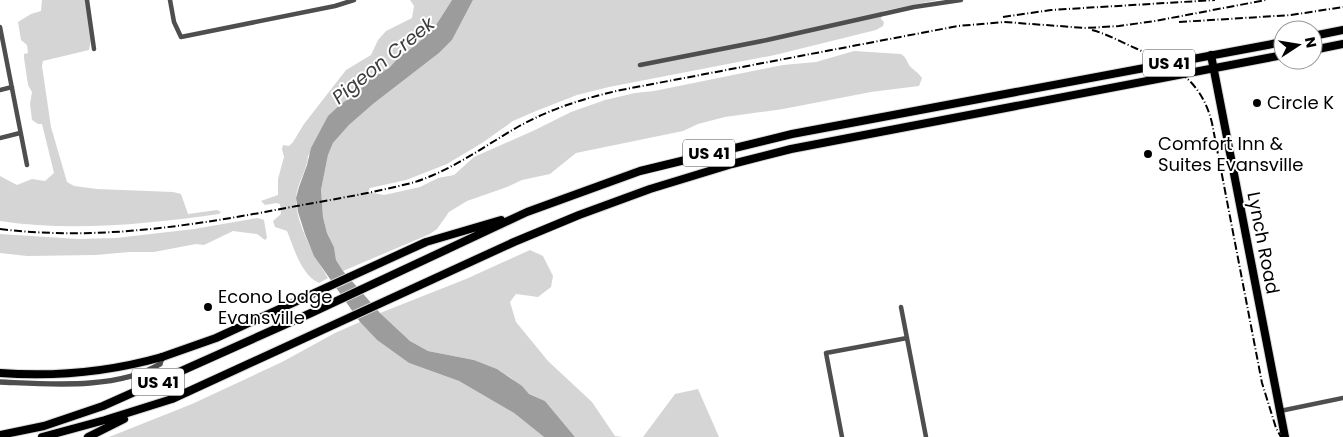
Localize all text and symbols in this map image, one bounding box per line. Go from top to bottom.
water label: Pigeon Creek [326,10,441,110]
north arrow [1273,20,1323,70]
text: N [1300,35,1322,50]
road number: US 41 [1143,49,1195,76]
place label: Circle K [1267,90,1334,115]
marker: Circle K [1251,97,1263,109]
place label: Comfort Inn & Suites Evansville [1158,131,1303,177]
road number: US 41 [683,140,735,167]
marker: Comfort Inn & Suites Evansville [1142,148,1154,160]
street label: Lynch Road [1241,190,1286,296]
place label: Econo Lodge Evansville [218,284,332,330]
marker: Econo Lodge Evansville [202,301,214,313]
road number: US 41 [132,368,184,396]

